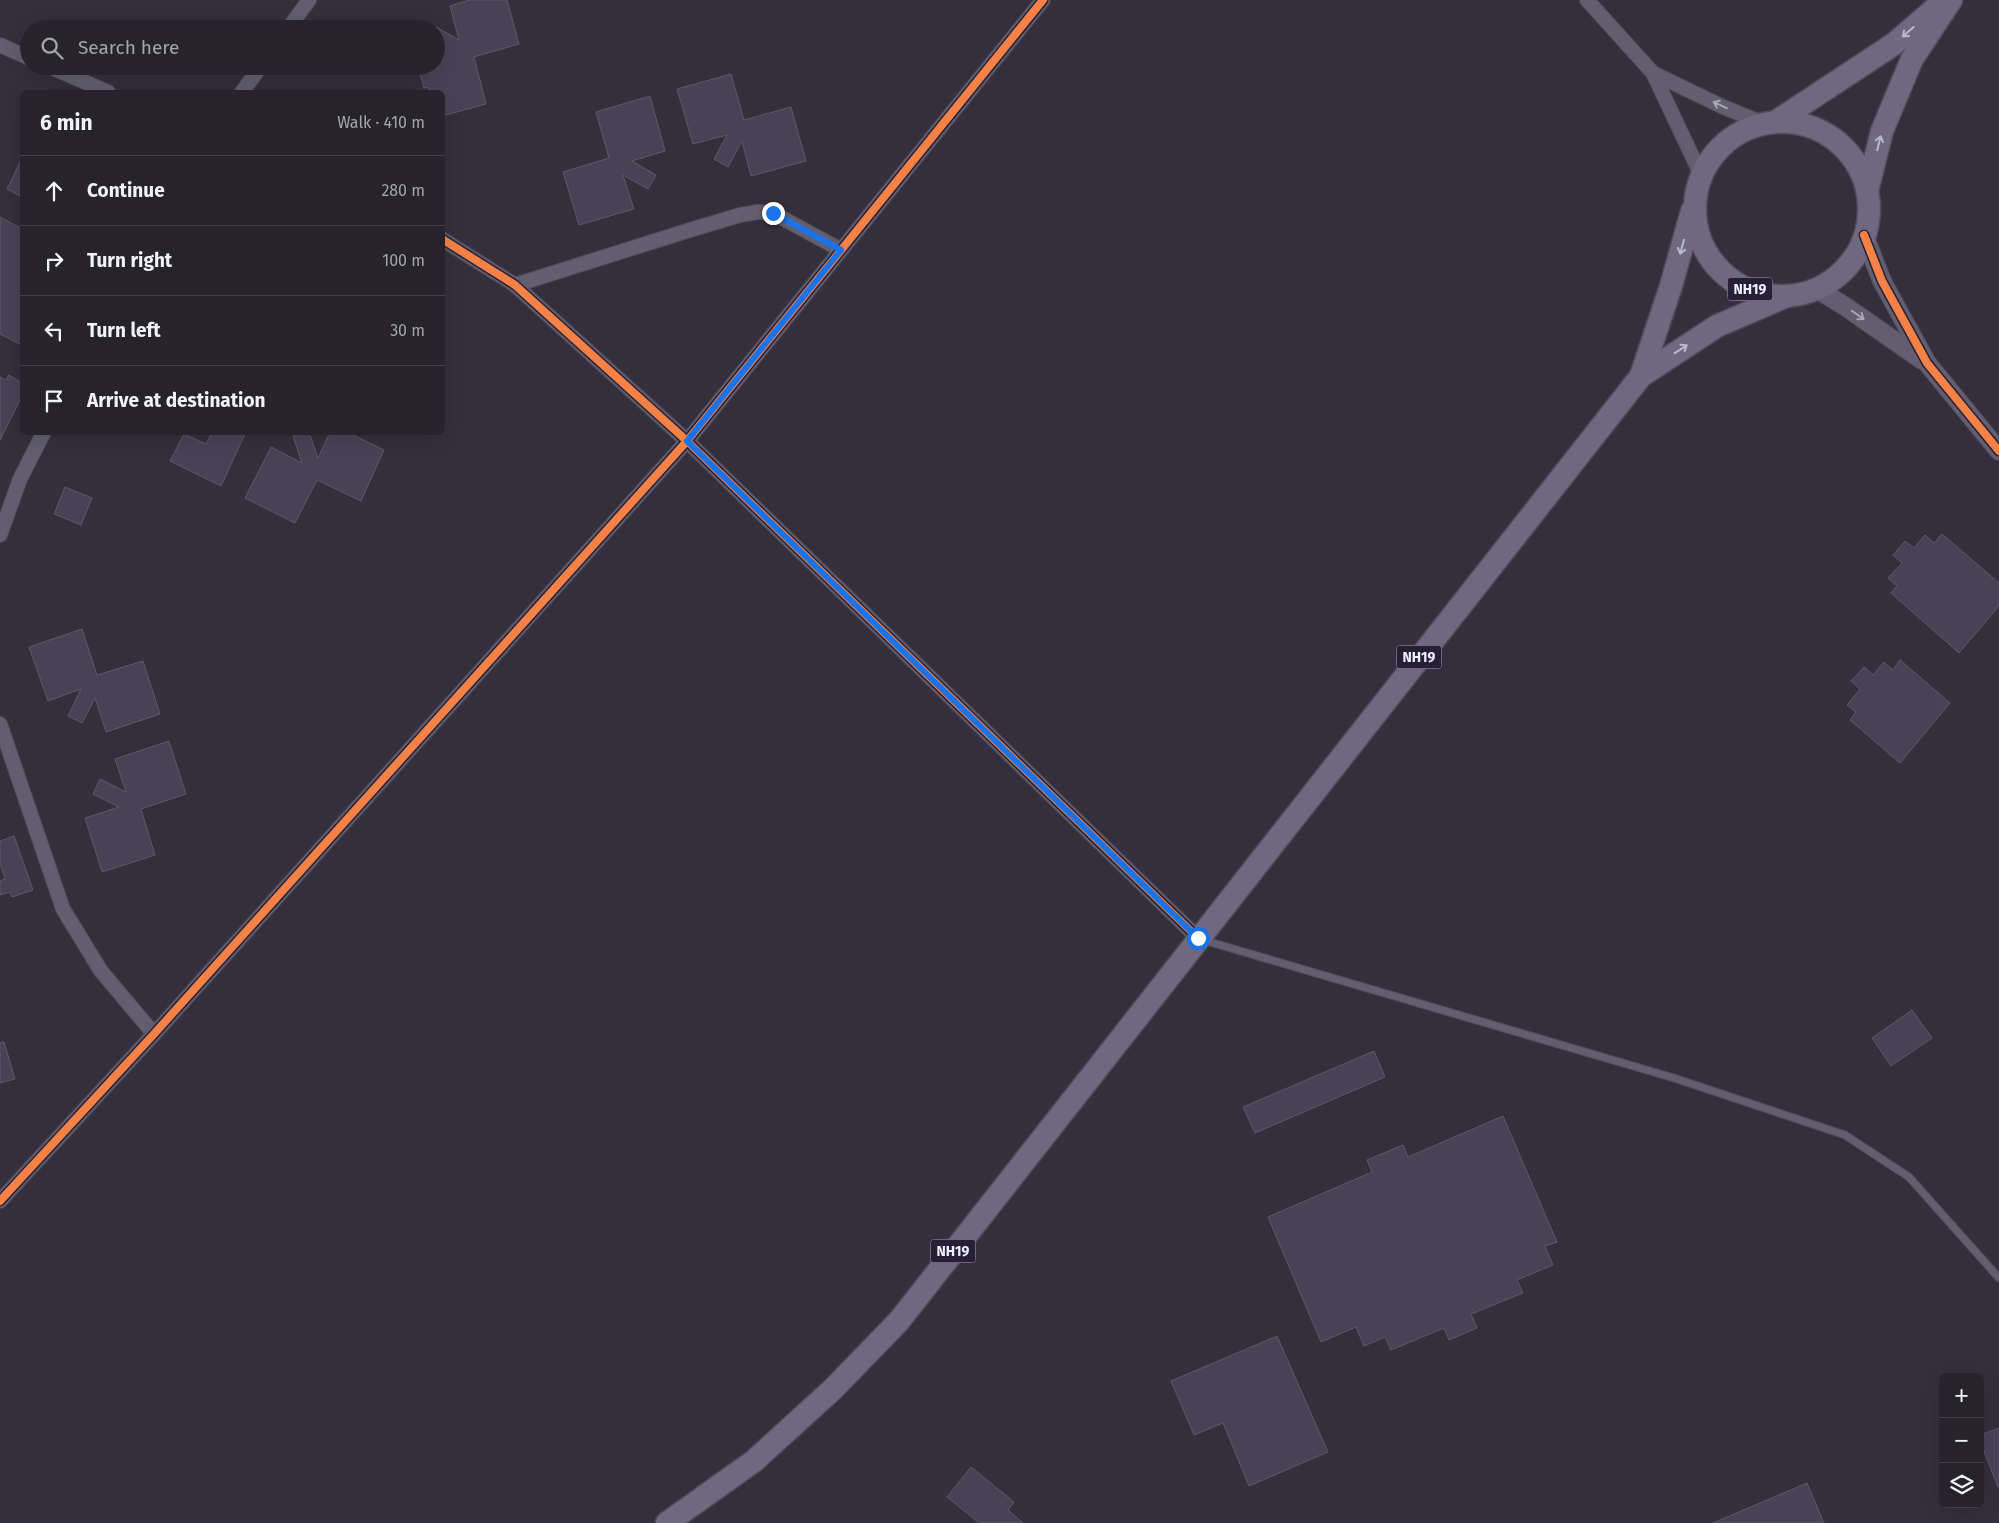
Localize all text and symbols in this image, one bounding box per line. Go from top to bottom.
search box [20,20,445,75]
one-way arrow [1902,26,1915,37]
icon: search [38,34,66,62]
text: Search here [78,36,179,59]
one-way arrow [1712,100,1727,110]
text: 6 min [40,110,93,136]
text: Walk · 410 m [337,113,425,132]
one-way arrow [1875,136,1884,152]
icon: ahead [40,177,68,205]
text: Continue [87,179,165,202]
text: 280 m [381,181,425,200]
route end [762,202,785,225]
one-way arrow [1677,239,1686,255]
icon: right [40,247,68,275]
text: Turn right [87,249,172,272]
text: 100 m [382,251,425,270]
road number: NH19 [1728,278,1772,300]
one-way arrow [1851,310,1865,320]
icon: left [40,317,68,345]
text: Turn left [87,319,161,342]
text: 30 m [390,321,425,340]
one-way arrow [1674,344,1688,354]
icon: arrive [40,387,68,415]
text: Arrive at destination [87,389,266,412]
road number: NH19 [1396,646,1442,669]
route start [1187,927,1210,950]
road number: NH19 [930,1240,976,1262]
map controls [1939,1373,1984,1508]
button: + [1939,1373,1984,1418]
button: − [1939,1418,1984,1463]
button: layers [1939,1463,1984,1508]

